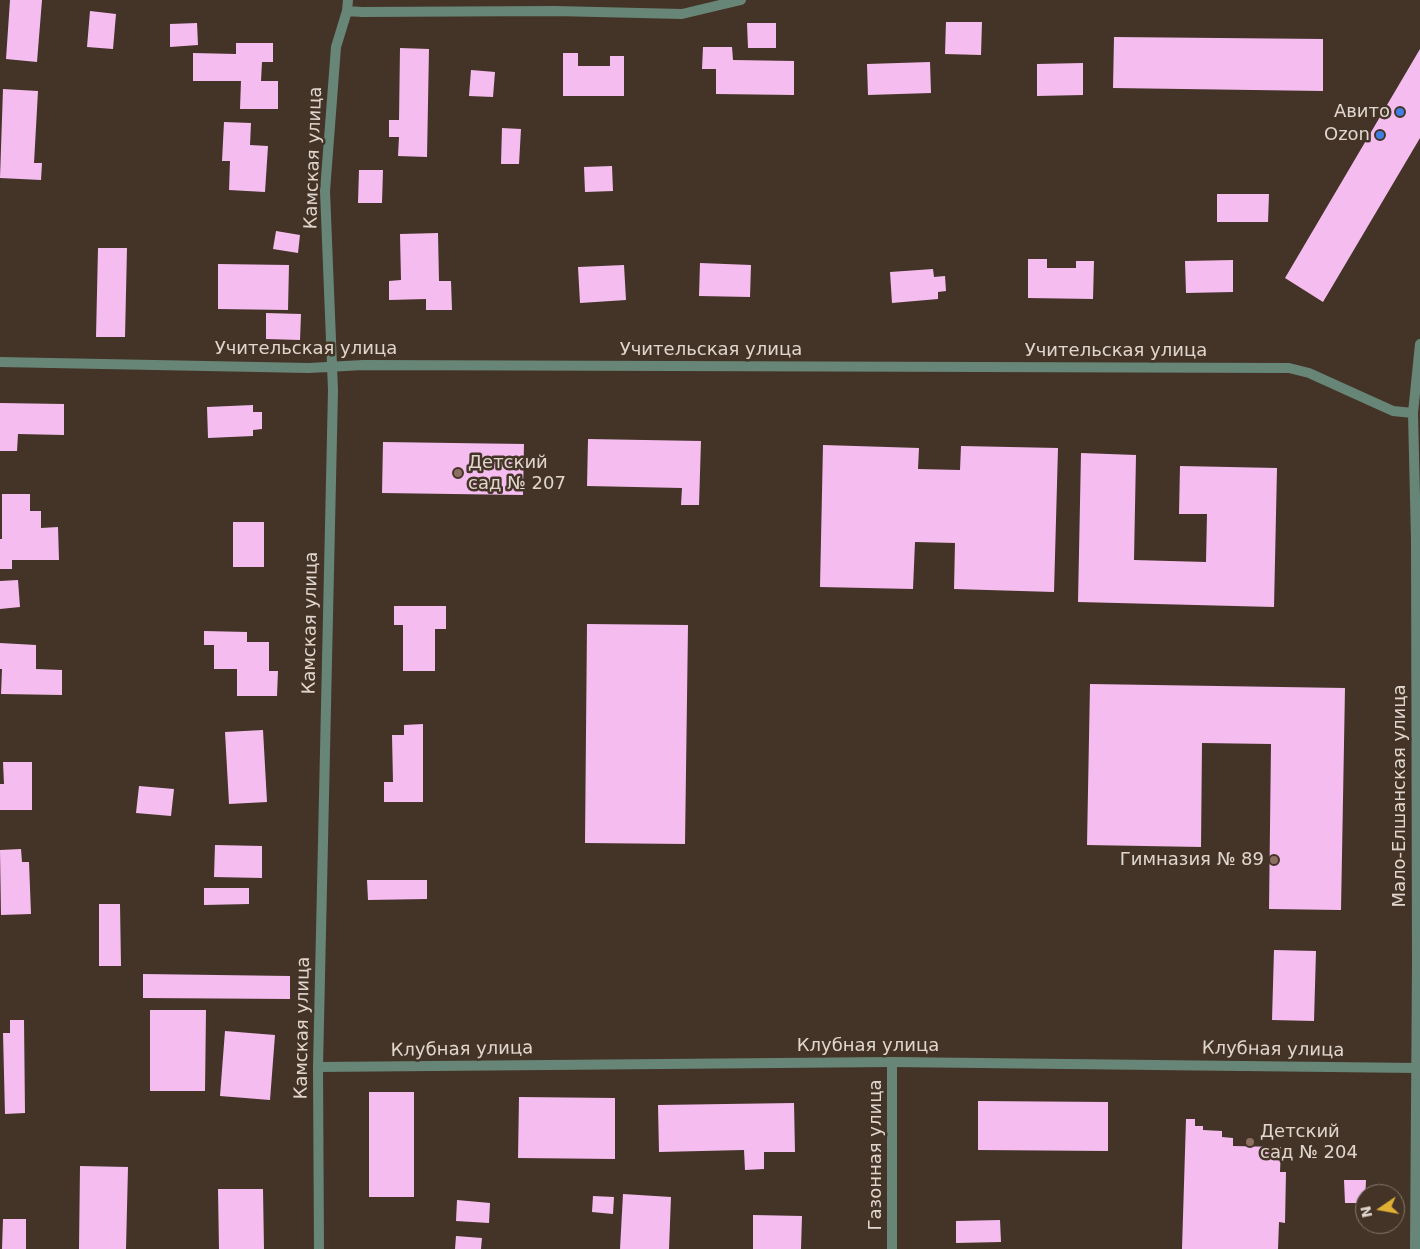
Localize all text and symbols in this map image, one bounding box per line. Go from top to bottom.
street label: Камская улица [301,86,327,230]
place label: Авито [1334,101,1390,123]
marker: Авито [1394,106,1406,118]
place label: Ozon [1324,124,1370,146]
marker: Ozon [1374,129,1386,141]
street label: Учительская улица [215,338,397,360]
street label: Учительская улица [620,339,802,361]
street label: Учительская улица [1025,340,1207,362]
place label: Детский сад № 207 [468,452,566,494]
marker: Детский сад № 207 [452,467,464,479]
street label: Камская улица [299,551,323,695]
street label: Мало-Елшанская улица [1389,684,1411,908]
place label: Гимназия № 89 [1120,849,1264,871]
marker: Гимназия № 89 [1268,854,1280,866]
street label: Камская улица [291,956,315,1100]
street label: Клубная улица [797,1035,939,1057]
street label: Клубная улица [391,1038,533,1062]
street label: Клубная улица [1202,1038,1344,1062]
street label: Газонная улица [865,1080,887,1230]
place label: Детский сад № 204 [1260,1121,1358,1164]
marker: Детский сад № 204 [1244,1136,1256,1148]
north arrow [1355,1184,1405,1234]
text: N [1357,1205,1375,1219]

